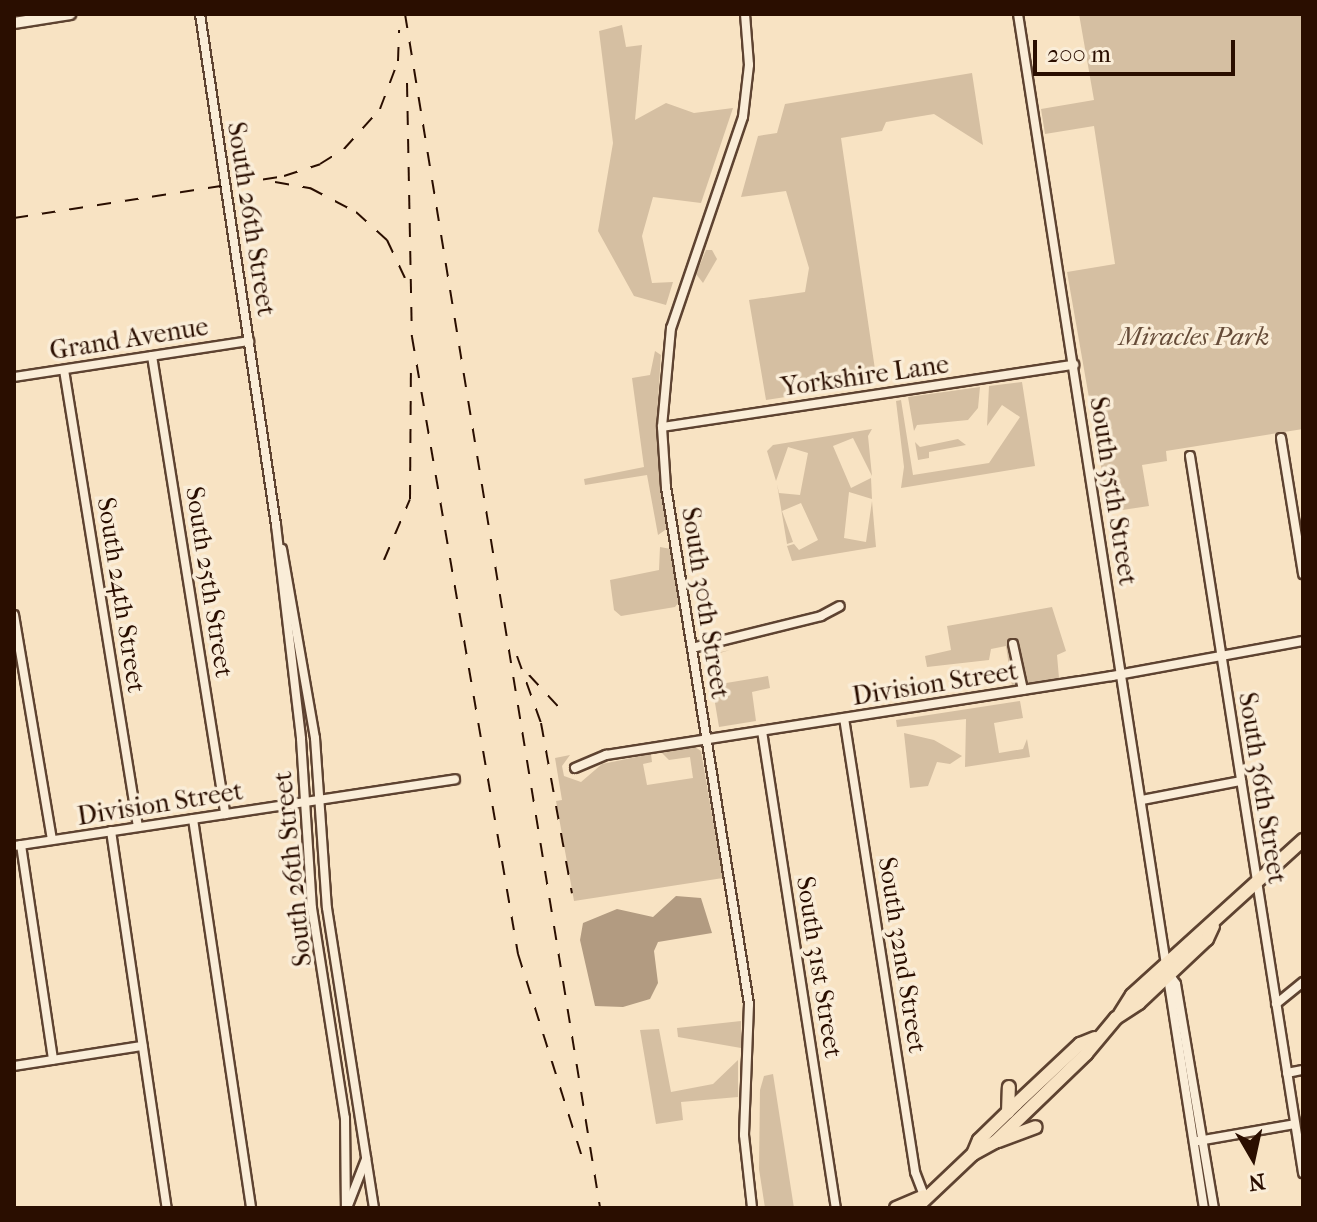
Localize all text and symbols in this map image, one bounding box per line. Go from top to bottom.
scale bar [1037,24,1239,74]
text: 200 m [1047,40,1111,68]
street label: South 26th Street [220,120,282,318]
street label: Grand Avenue [47,311,211,367]
park label: Miracles Park [1119,321,1269,353]
street label: Yorkshire Lane [779,349,951,403]
street label: South 35th Street [1083,395,1143,587]
street label: South 25th Street [178,484,240,680]
street label: South 24th Street [90,495,152,695]
street label: South 30th Street [674,505,736,701]
street label: Division Street [850,656,1020,712]
street label: South 36th Street [1231,690,1293,886]
street label: South 26th Street [267,770,319,968]
street label: Division Street [75,776,245,832]
street label: South 32nd Street [871,855,933,1055]
street label: South 31st Street [789,874,849,1060]
north arrow [1213,1118,1293,1198]
text: N [1246,1168,1267,1196]

